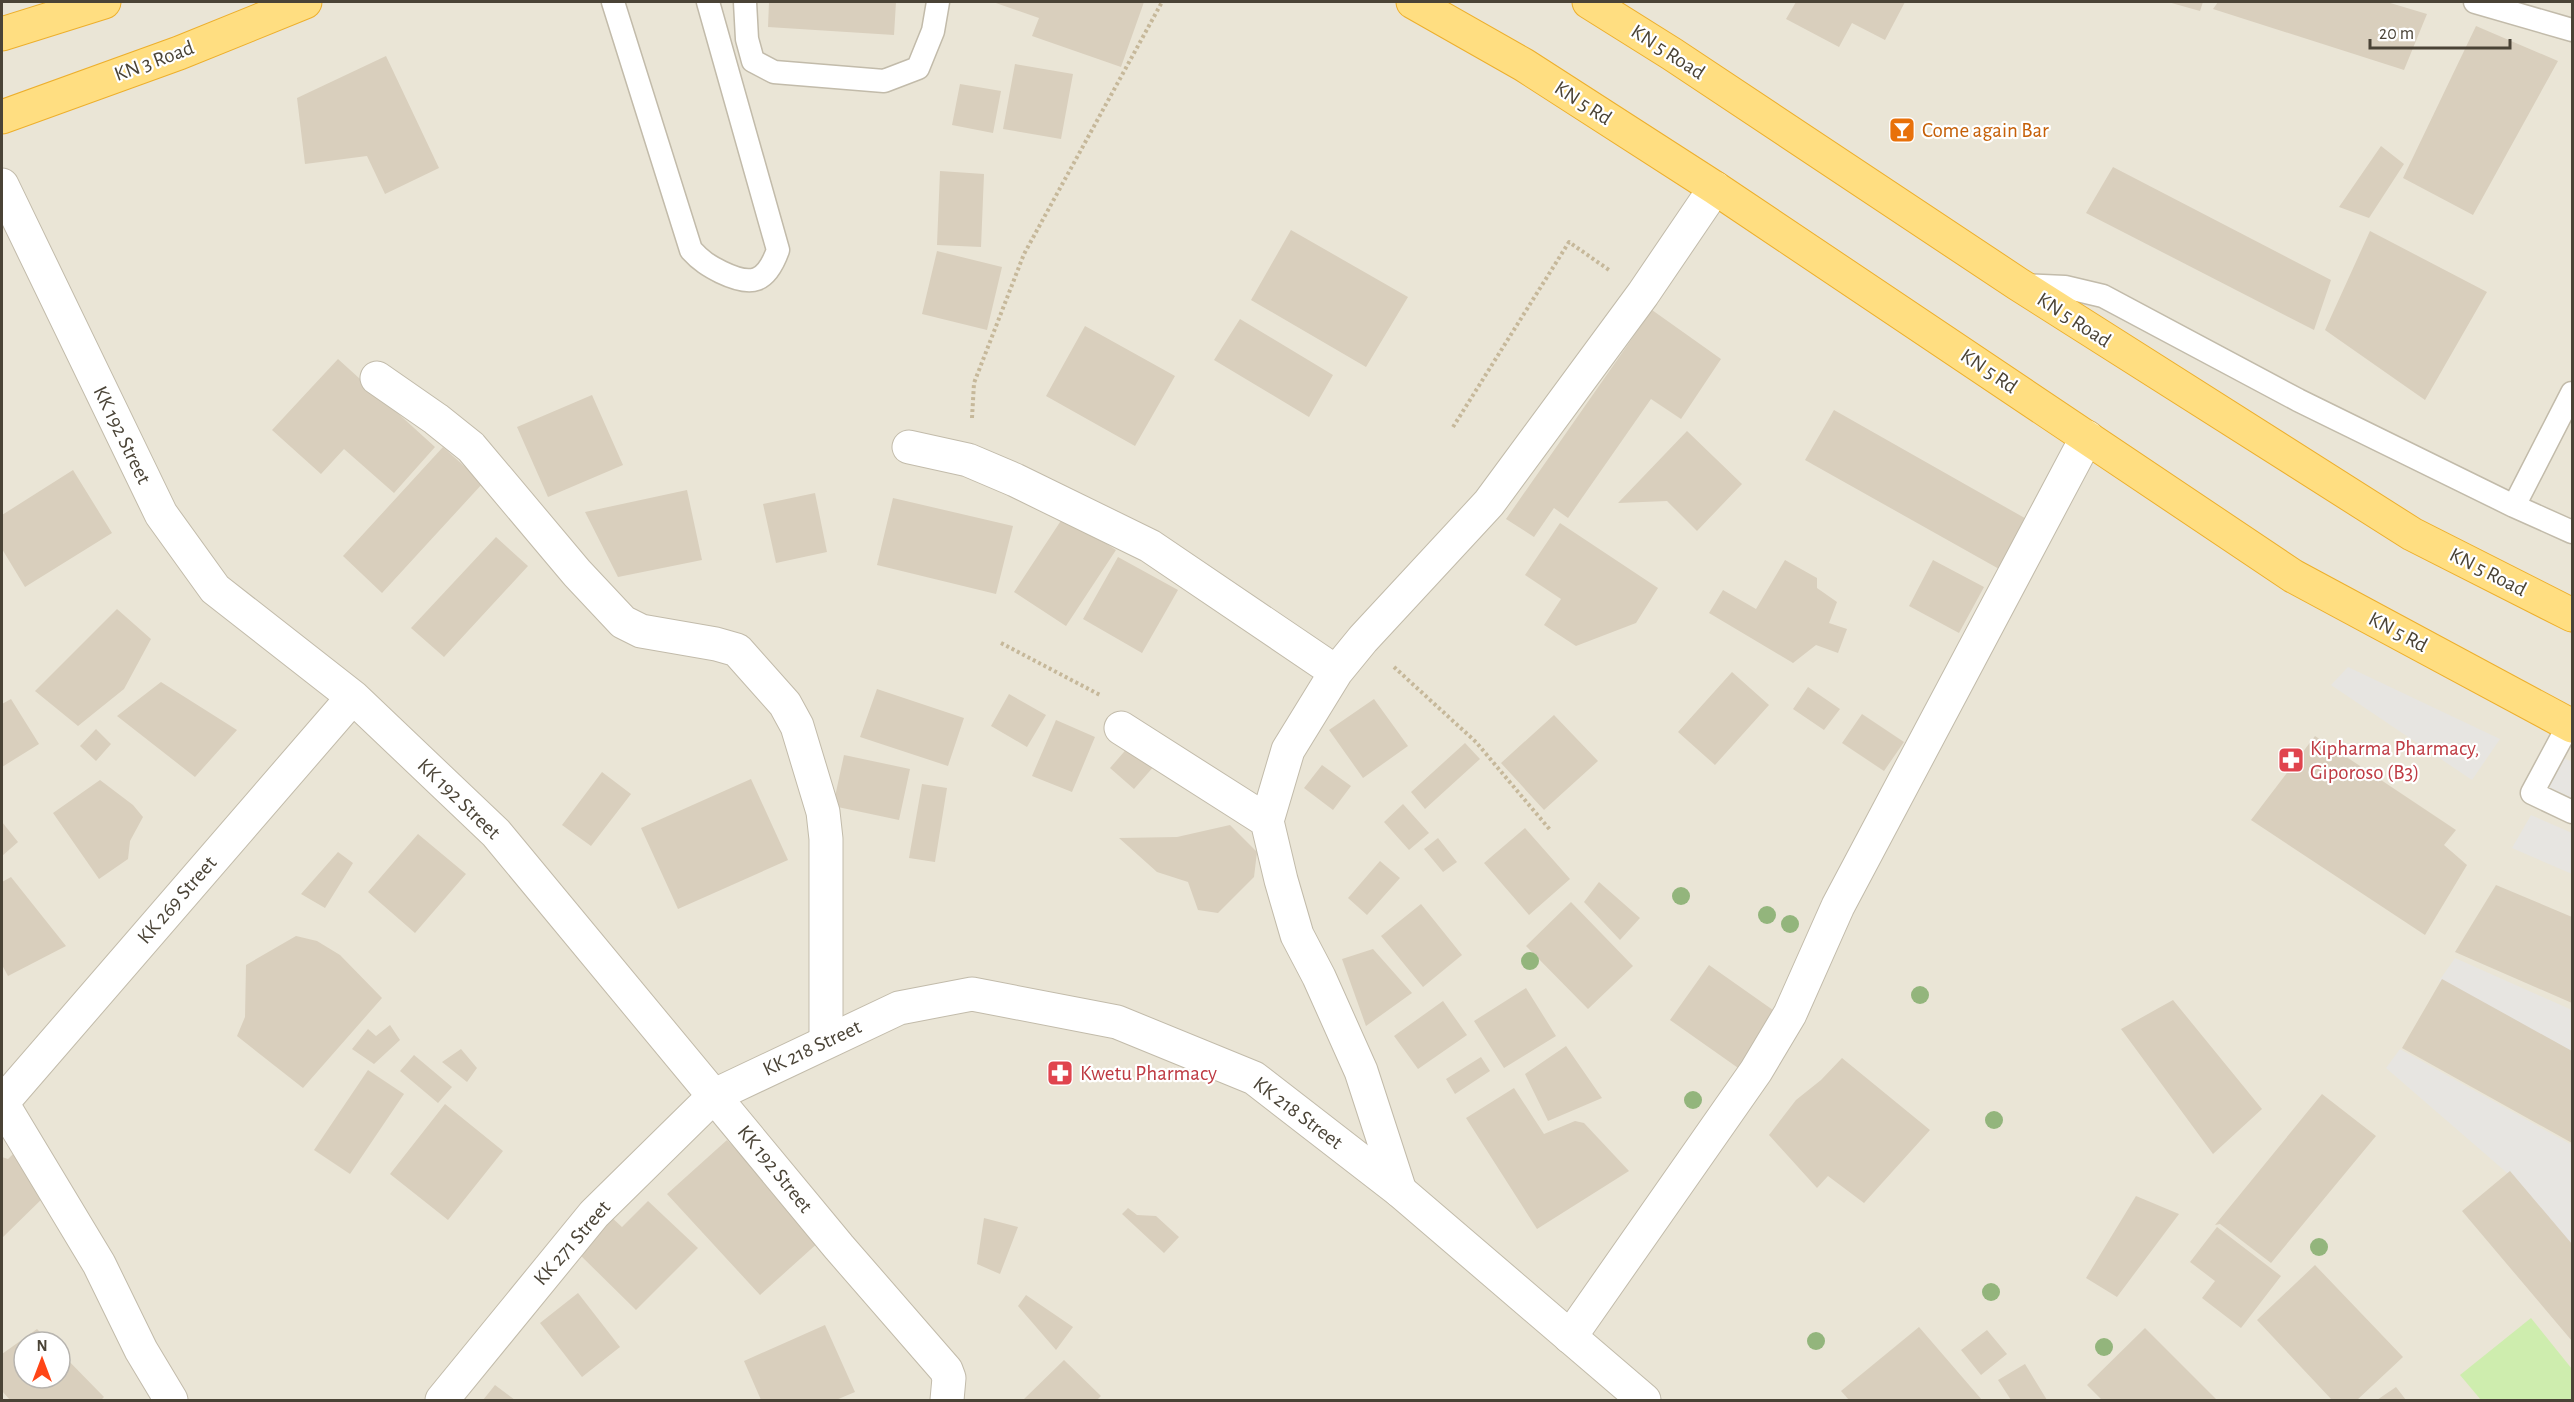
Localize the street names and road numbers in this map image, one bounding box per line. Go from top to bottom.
street label: KN 5 Road [1627,21,1709,84]
street label: KN 3 Road [111,37,197,85]
street label: KN 5 Rd [1551,77,1615,129]
street label: KN 5 Road [2033,289,2115,352]
street label: KN 5 Rd [1957,345,2021,397]
street label: KK 192 Street [89,383,155,487]
street label: KN 5 Road [2446,544,2530,600]
street label: KN 5 Rd [2365,608,2431,656]
street label: KK 192 Street [414,755,505,844]
street label: KK 269 Street [133,852,221,948]
street label: KK 218 Street [759,1016,865,1080]
street label: KK 218 Street [1249,1073,1347,1153]
street label: KK 192 Street [733,1121,817,1217]
street label: KK 271 Street [530,1196,615,1289]

